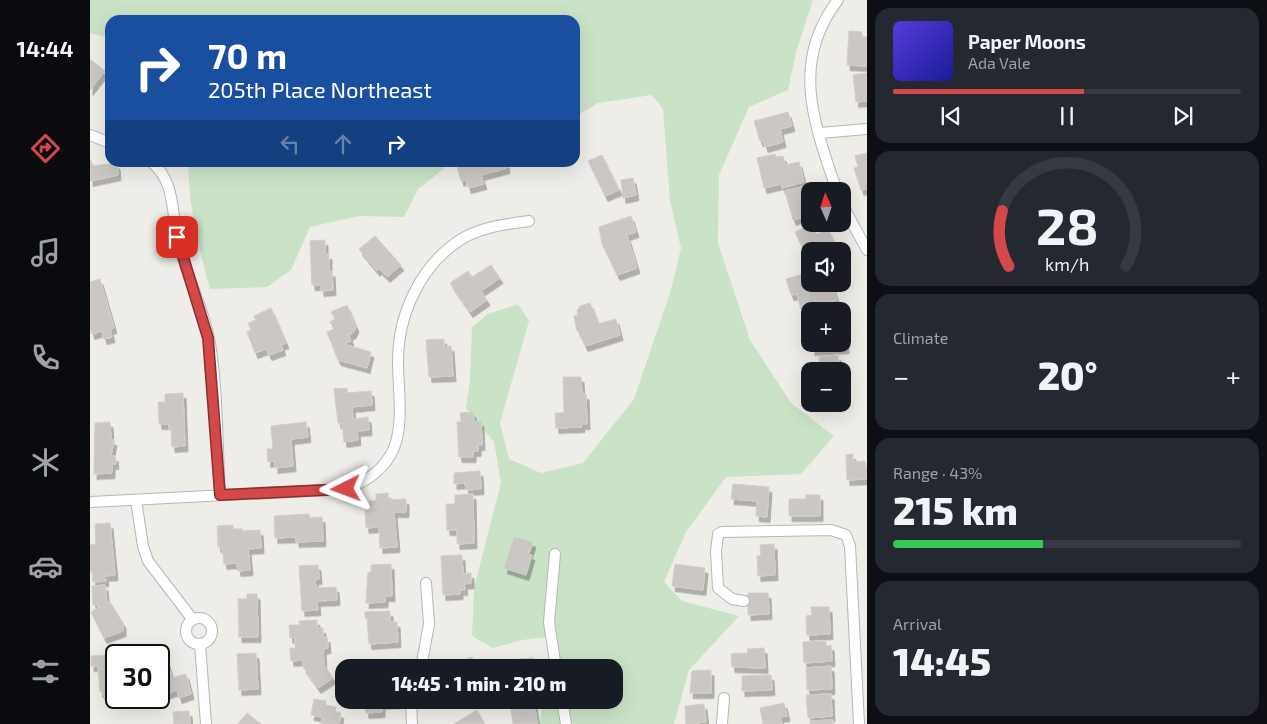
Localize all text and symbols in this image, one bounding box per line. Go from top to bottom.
text: Paper Moons [968,30,1086,53]
text: 70 m [208,34,287,76]
text: 14:44 [16,35,74,61]
icon: right [125,35,190,100]
text: Ada Vale [968,53,1031,72]
text: 205th Place Northeast [208,76,432,102]
icon: previous [937,102,965,130]
icon: pause [1053,102,1081,130]
icon: next [1169,102,1197,130]
icon: left [276,130,304,158]
icon: ahead [329,130,357,158]
icon: right [382,130,410,158]
icon: directions [28,131,63,166]
north arrow [801,182,851,232]
map controls [801,182,851,412]
text: 28 [1036,193,1098,255]
pin [156,216,198,258]
icon: arrive [163,223,191,251]
icon: music [28,235,63,270]
button: sound [801,242,851,292]
text: km/h [1045,253,1089,275]
button: + [801,302,851,352]
text: Climate [893,328,948,347]
icon: phone [28,340,63,375]
text: 20° [1038,352,1097,398]
text: − [893,359,909,393]
text: + [1226,359,1241,393]
button: − [801,362,851,412]
icon: climate [28,445,63,480]
position arrow [319,462,371,514]
text: Range · 43% [893,463,982,482]
text: 215 km [893,487,1018,533]
icon: car [28,549,63,584]
text: Arrival [893,614,942,633]
text: 14:45 [893,638,991,684]
speed limit sign: 30 [105,644,170,709]
icon: filters [28,654,63,689]
text: 14:45 · 1 min · 210 m [392,672,566,695]

